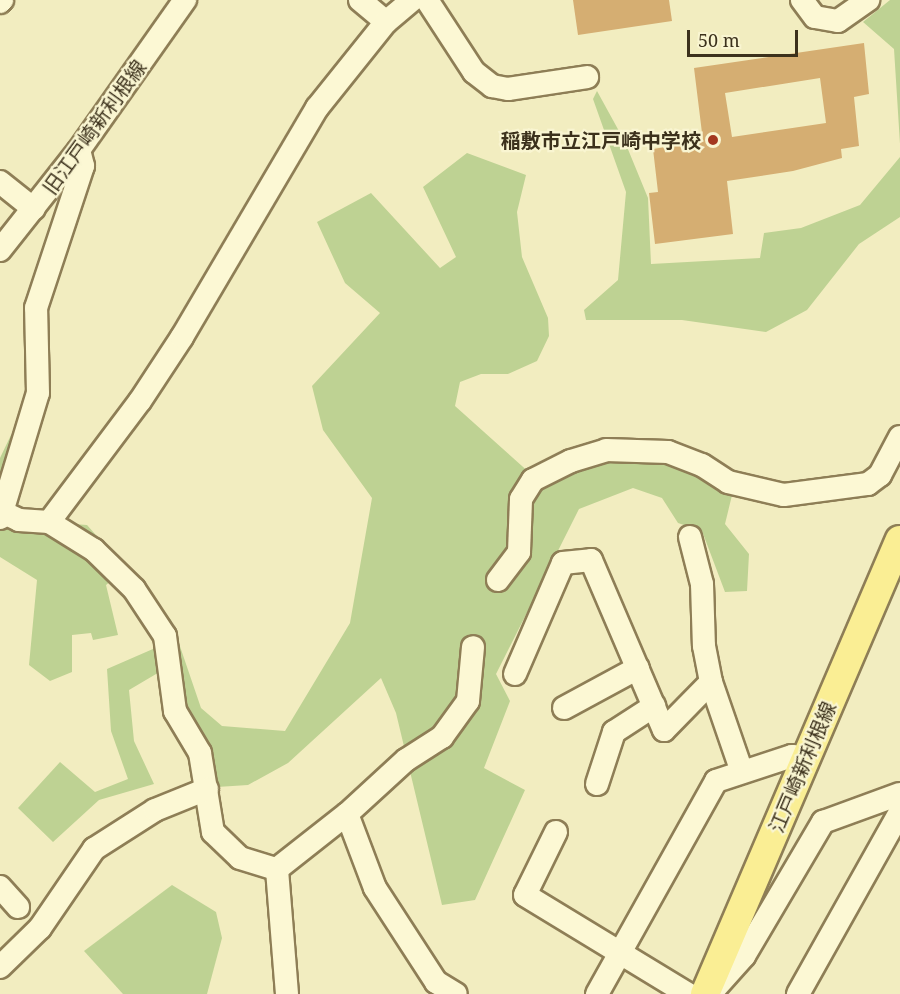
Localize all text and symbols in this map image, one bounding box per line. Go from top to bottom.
scale bar [690,18,801,56]
text: 50 m [698,28,740,52]
street label: 旧江戸崎新利根線 [37,55,151,199]
place label: 稲敷市立江戸崎中学校 [501,128,701,152]
marker: 稲敷市立江戸崎中学校 [706,133,720,147]
street label: 江戸崎新利根線 [764,698,840,836]

